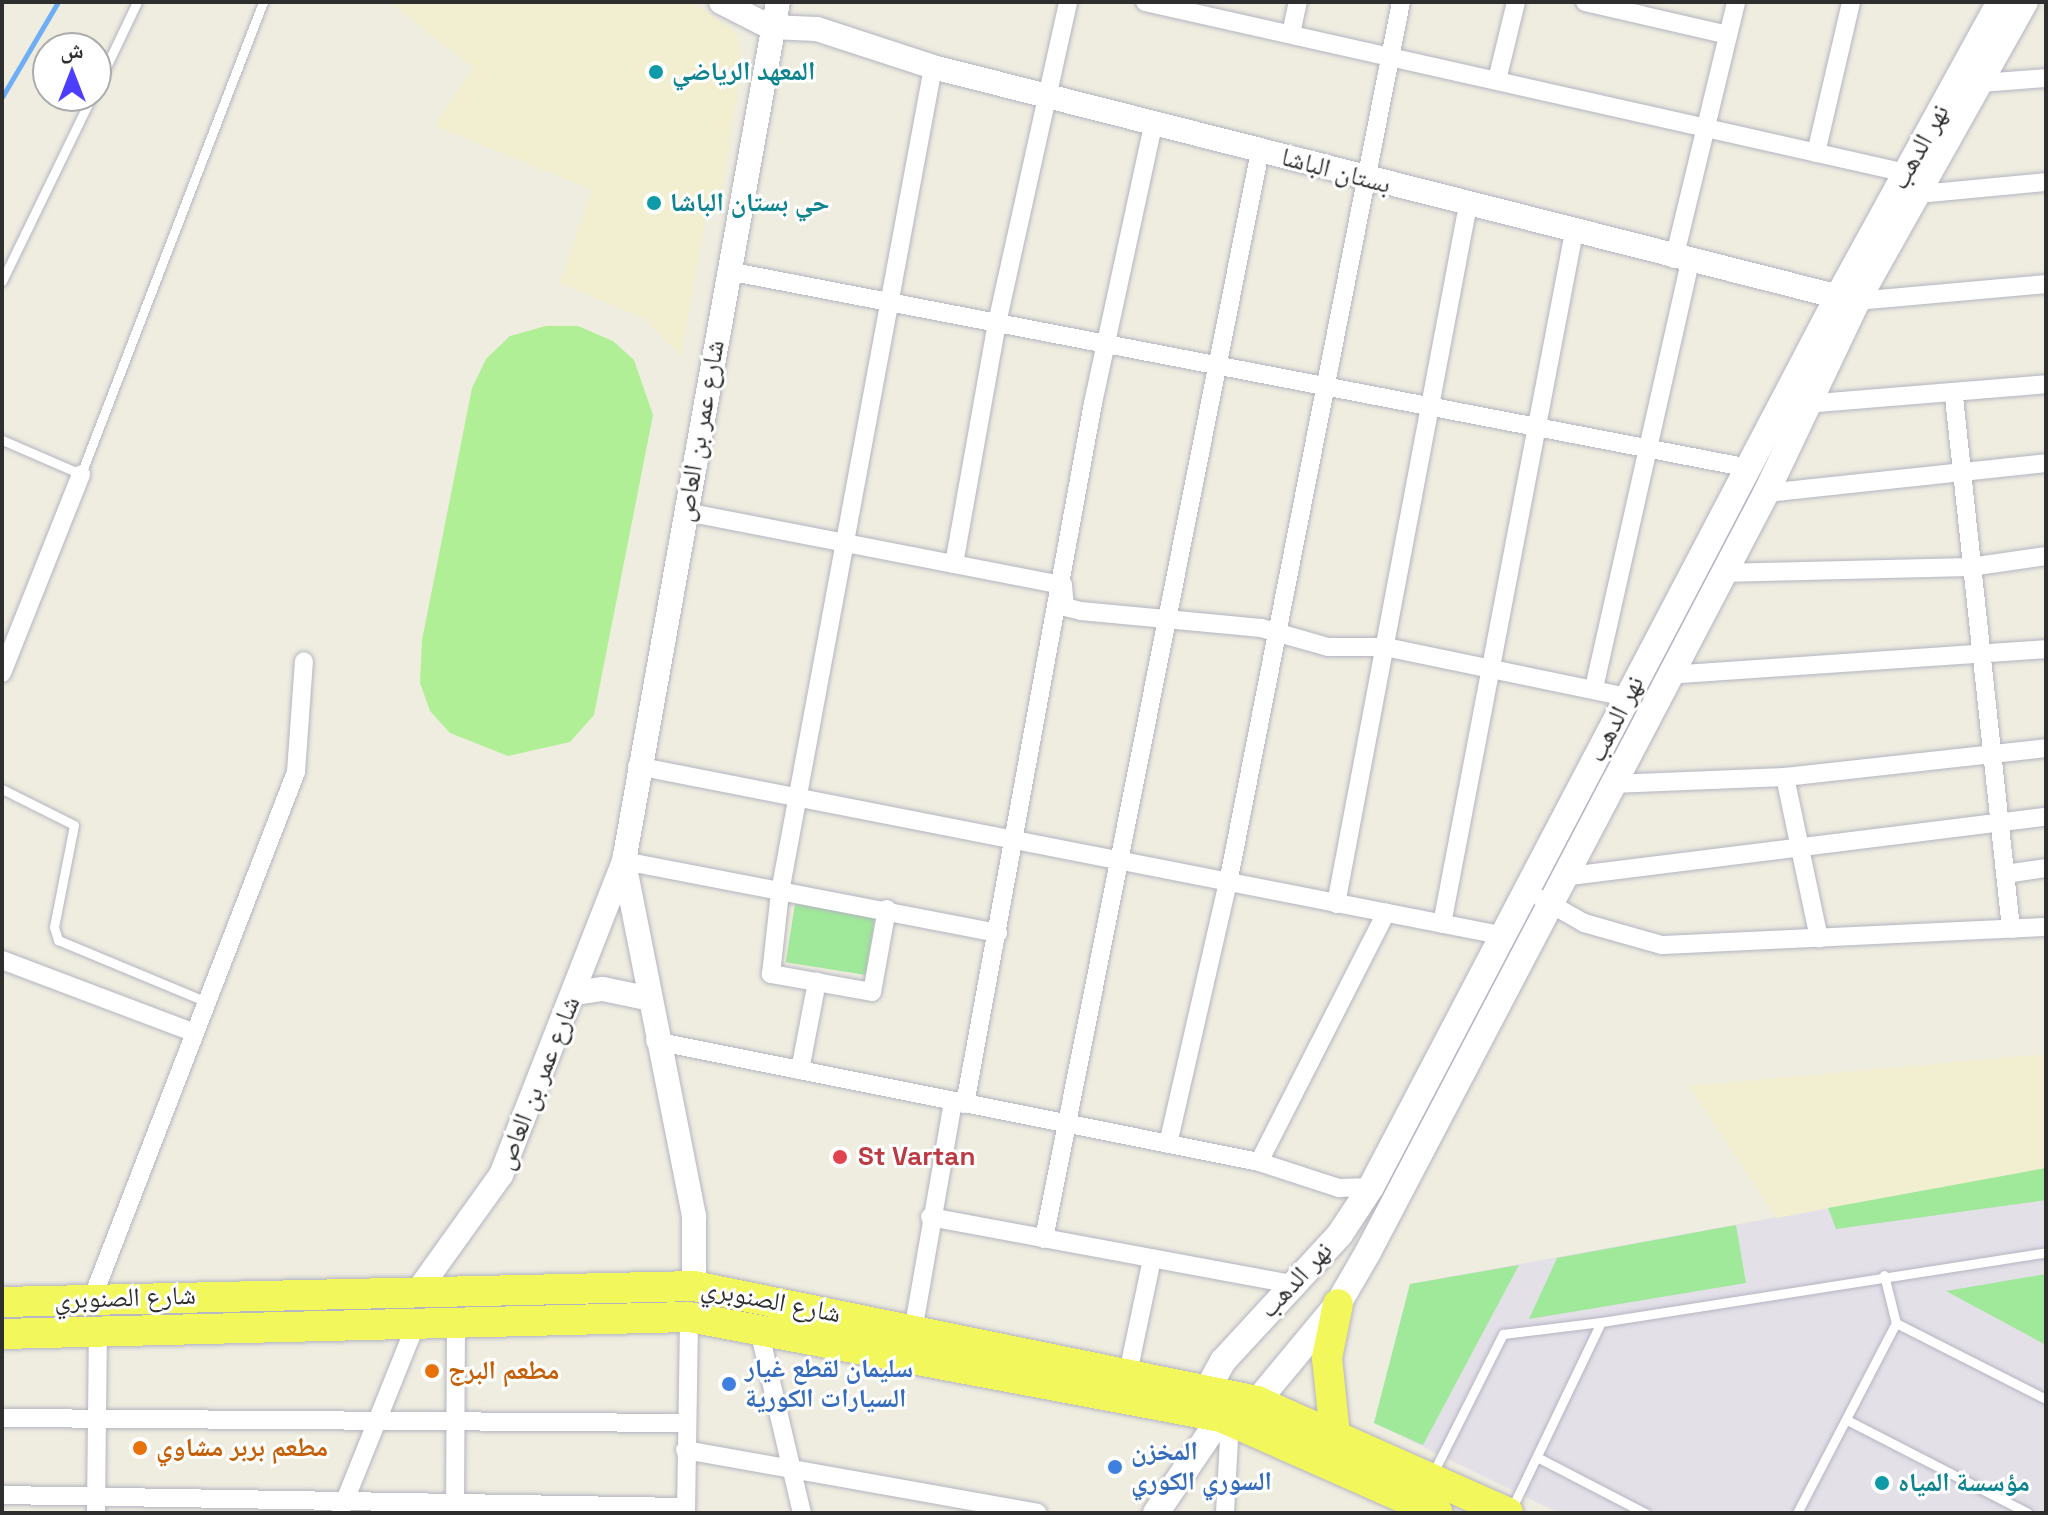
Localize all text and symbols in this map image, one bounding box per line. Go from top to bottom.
north arrow [32,32,112,112]
text: ش [60,36,84,64]
place label: المعهد الرياضي [672,56,815,88]
marker: المعهد الرياضي [647,63,665,81]
street label: نهر الدهب [1884,99,1956,195]
street label: بستان الباشا [1278,141,1394,201]
place label: حي بستان الباشا [670,187,830,219]
marker: حي بستان الباشا [645,194,663,212]
street label: شارع عمر بن العاص [669,338,731,524]
street label: نهر الدهب [1581,671,1651,767]
street label: شارع عمر بن العاص [489,992,587,1174]
place label: St Vartan [858,1141,976,1173]
marker: St Vartan [829,1146,851,1168]
street label: نهر الدهب [1253,1235,1339,1325]
street label: شارع الصنوبري [699,1272,843,1330]
street label: شارع الصنوبري [54,1280,196,1316]
place label: سليمان لقطع غيار السيارات الكورية [745,1353,913,1414]
place label: مطعم البرج [448,1355,559,1387]
marker: مطعم البرج [423,1362,441,1380]
marker: سليمان لقطع غيار السيارات الكورية [720,1375,738,1393]
place label: مطعم بربر مشاوي [156,1432,328,1464]
place label: المخزن السوري الكوري [1131,1436,1272,1498]
marker: مطعم بربر مشاوي [131,1439,149,1457]
marker: المخزن السوري الكوري [1106,1458,1124,1476]
place label: مؤسسة المياه [1898,1467,2030,1499]
marker: مؤسسة المياه [1873,1474,1891,1492]

